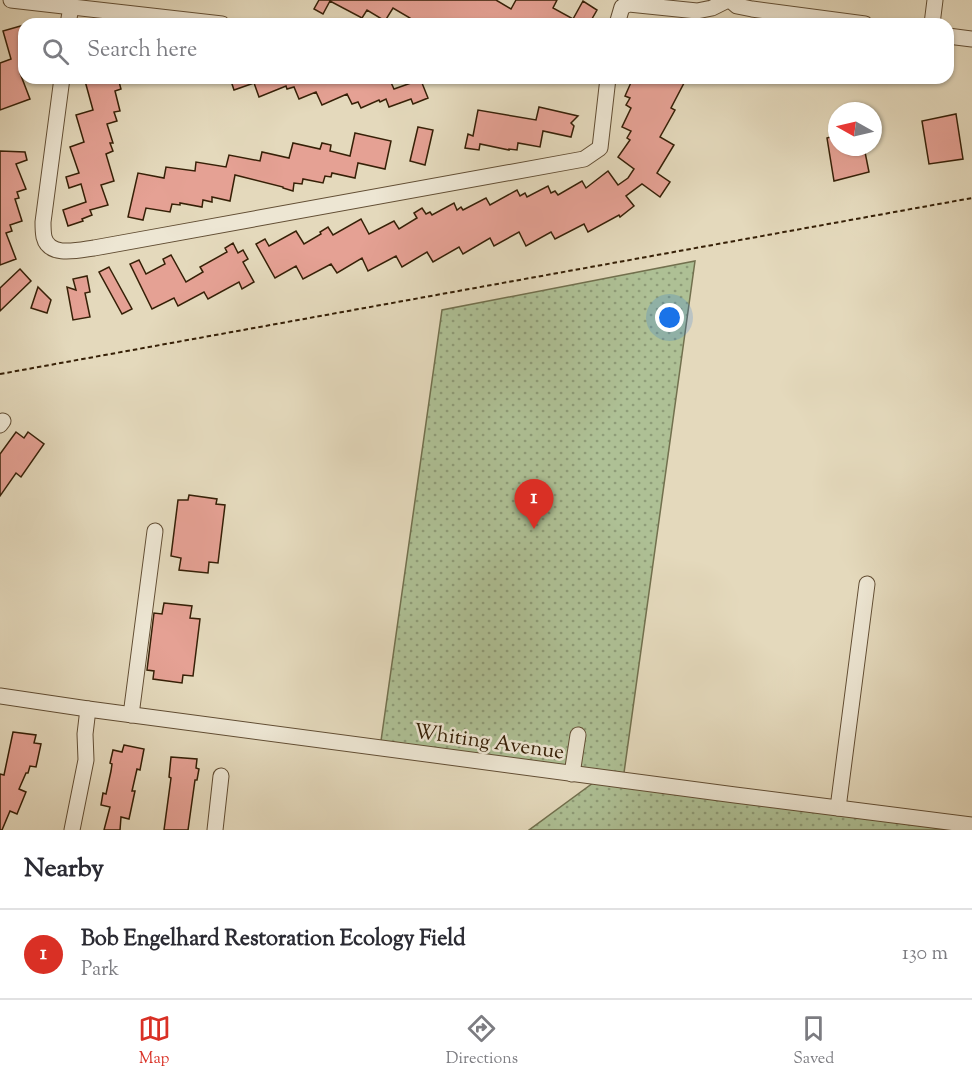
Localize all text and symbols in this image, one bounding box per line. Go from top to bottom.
search box [18,18,954,84]
icon: search [39,35,72,68]
text: Search here [87,35,197,67]
north arrow [828,102,882,156]
your location [655,303,684,332]
pin: 1 [514,480,554,529]
street label: Whiting Avenue [412,718,566,768]
text: Nearby [24,851,104,888]
text: Bob Engelhard Restoration Ecology Field [81,924,466,956]
text: 1 [40,940,47,969]
text: 130 m [902,940,948,969]
text: Park [81,956,119,985]
tab: Map [138,1012,171,1071]
tab: Directions [446,1012,518,1071]
tab: Saved [793,1012,834,1071]

